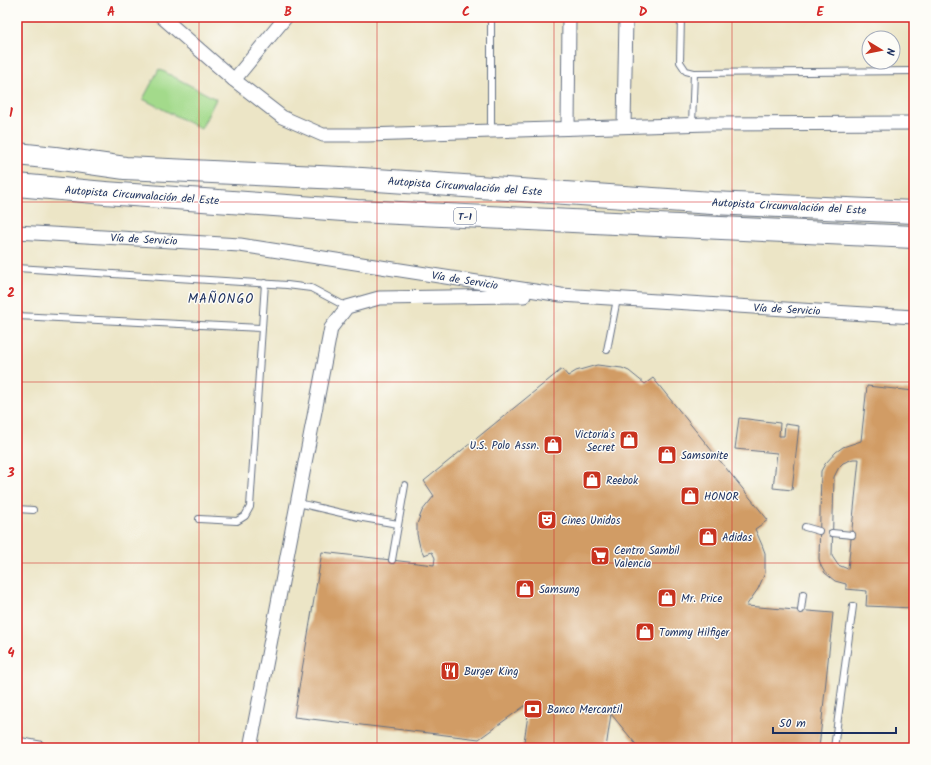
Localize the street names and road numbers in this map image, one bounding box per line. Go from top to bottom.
street label: Autopista Circunvalación del Este [387,173,543,201]
street label: Autopista Circunvalación del Este [64,182,220,210]
street label: Autopista Circunvalación del Este [711,194,867,220]
road number: T-1 [454,208,476,224]
street label: Vía de Servicio [110,229,178,251]
street label: Vía de Servicio [430,267,499,295]
street label: Vía de Servicio [753,299,821,321]

